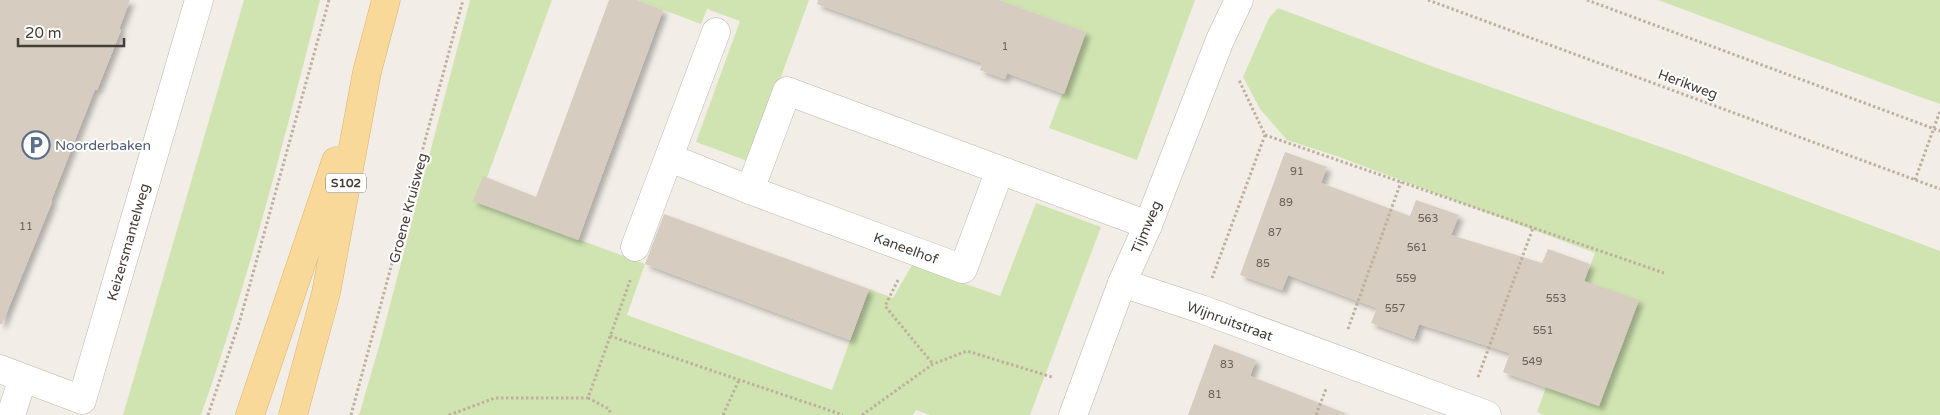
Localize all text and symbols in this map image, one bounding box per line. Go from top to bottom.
scale bar [18,15,124,47]
text: 20 m [25,24,62,42]
house number: 1 [1002,40,1008,53]
street label: Herikweg [1656,66,1720,103]
parking icon: Noorderbaken [21,130,51,160]
place label: Noorderbaken [55,137,151,154]
street label: Groene Kruisweg [386,151,431,265]
house number: 91 [1290,165,1304,178]
road number: S102 [326,174,366,192]
street label: Keizersmantelweg [104,182,153,303]
house number: 89 [1279,196,1293,209]
street label: Tijmweg [1128,198,1165,256]
house number: 563 [1418,212,1438,225]
house number: 11 [19,220,33,233]
house number: 87 [1268,226,1282,239]
street label: Kaneelhof [871,229,941,268]
house number: 561 [1407,241,1427,254]
house number: 85 [1256,257,1270,270]
house number: 559 [1396,272,1416,285]
house number: 553 [1546,292,1566,305]
street label: Wijnruitstraat [1184,298,1276,345]
house number: 557 [1385,302,1405,315]
house number: 551 [1533,324,1553,337]
house number: 549 [1522,355,1542,368]
house number: 83 [1220,358,1234,371]
house number: 81 [1208,388,1222,401]

